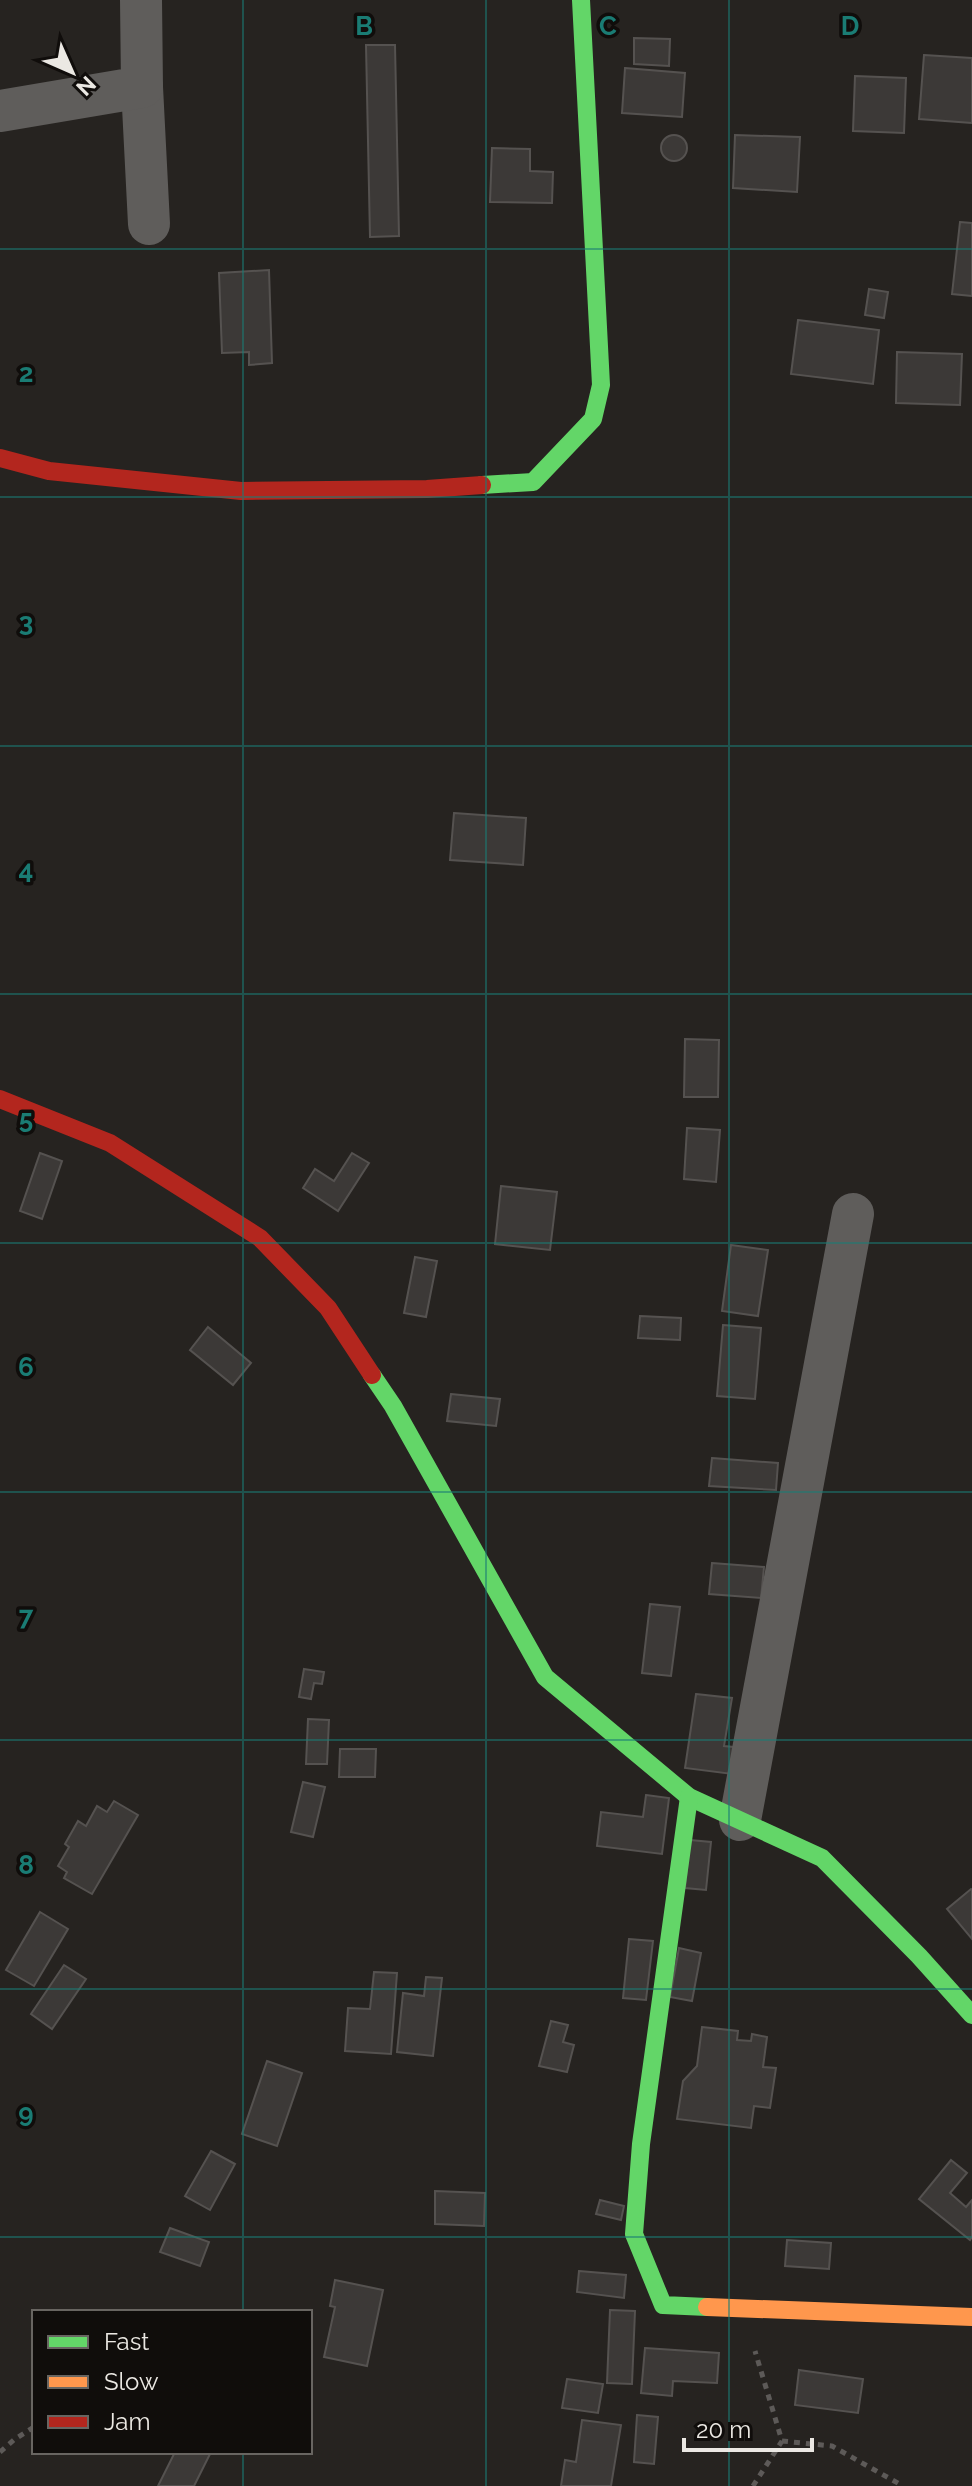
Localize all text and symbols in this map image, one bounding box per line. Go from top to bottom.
text: B [355,11,373,41]
text: C [599,11,617,41]
text: D [841,11,859,41]
north arrow [32,32,112,112]
text: N [71,71,101,101]
text: 2 [19,358,33,388]
text: 3 [19,607,33,637]
text: 4 [19,855,33,885]
text: 5 [19,1104,33,1134]
text: 6 [18,1352,34,1382]
text: 7 [19,1601,34,1631]
text: 8 [18,1850,34,1880]
text: 9 [18,2098,34,2128]
legend [32,2310,312,2454]
text: Fast [104,2327,149,2356]
text: Slow [104,2367,159,2396]
scale bar [684,2402,812,2452]
text: Jam [104,2407,150,2436]
text: 20 m [696,2415,751,2444]

